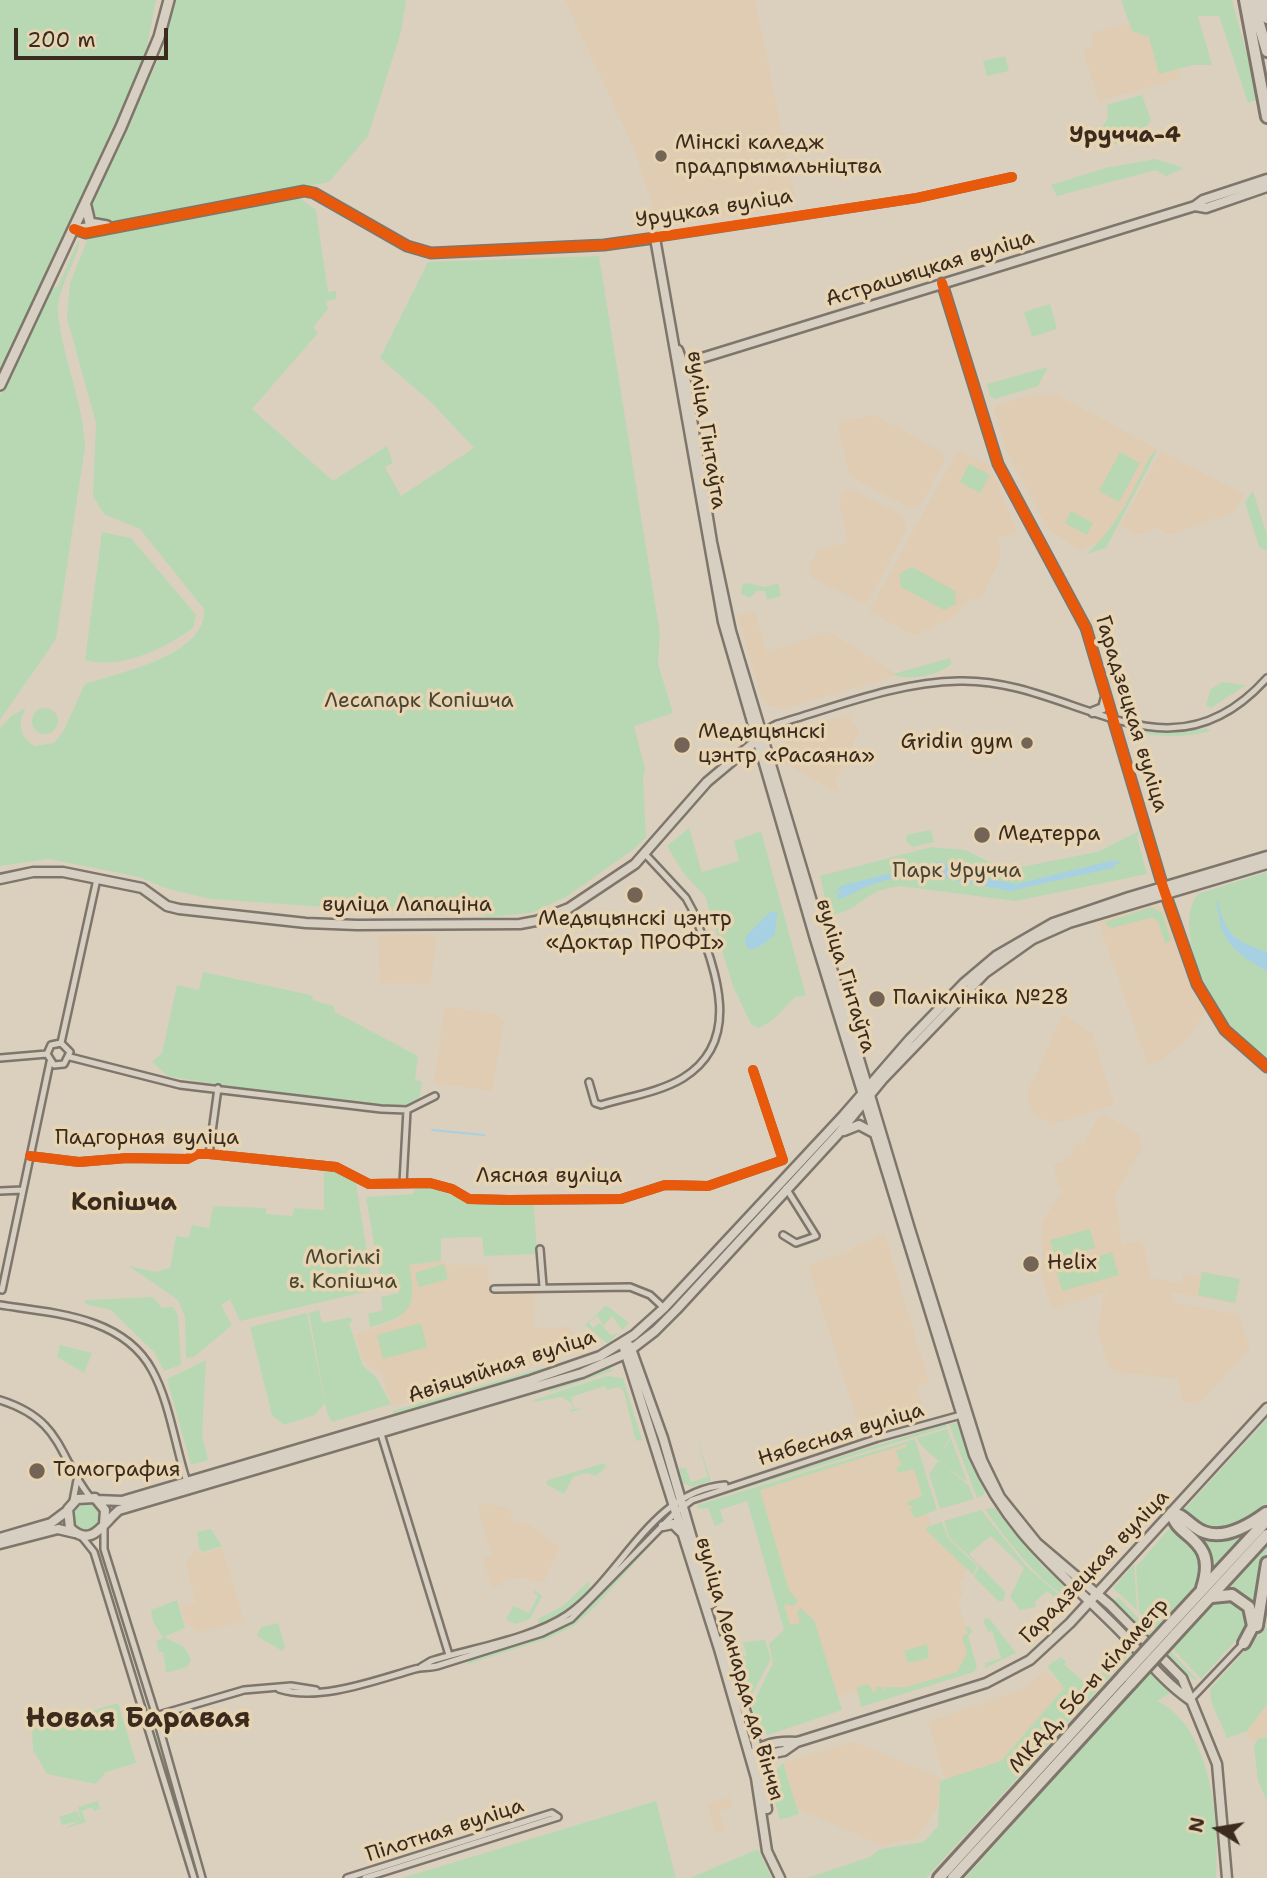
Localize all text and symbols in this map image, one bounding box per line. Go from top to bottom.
scale bar [18,14,172,58]
text: 200 m [27,26,96,54]
district label: Уручча-4 [1069,122,1181,150]
place label: Мінскі каледж прадпрымальніцтва [675,131,882,181]
marker: Мінскі каледж прадпрымальніцтва [653,148,669,164]
street label: Уруцкая вуліца [634,184,794,234]
street label: Астрашыцкая вуліца [823,225,1037,313]
street label: вуліца Гінтаўта [681,349,731,511]
street label: Гарадзецкая вуліца [1089,613,1173,815]
park label: Лесапарк Копішча [324,689,514,715]
place label: Медыцынскі цэнтр «Расаяна» [698,720,875,770]
place label: Gridin gym [901,730,1013,756]
marker: Медыцынскі цэнтр «Расаяна» [672,735,692,755]
marker: Gridin gym [1019,735,1035,751]
place label: Медтерра [998,822,1100,848]
marker: Медтерра [972,825,992,845]
park label: Парк Уручча [893,859,1021,885]
marker: Медыцынскі цэнтр «Доктар ПРОФІ» [625,885,645,905]
street label: вуліца Лапаціна [322,893,492,919]
street label: вуліца Гінтаўта [810,896,880,1056]
place label: Медыцынскі цэнтр «Доктар ПРОФІ» [538,907,732,957]
place label: Паліклініка №28 [893,986,1069,1012]
marker: Паліклініка №28 [867,989,887,1009]
street label: Падгорная вуліца [55,1126,239,1152]
street label: Лясная вуліца [476,1164,622,1190]
district label: Копішча [71,1190,177,1218]
park label: Могілкі в. Копішча [289,1246,397,1296]
place label: Helix [1047,1251,1097,1277]
marker: Helix [1021,1254,1041,1274]
street label: Авіяцыйная вуліца [405,1325,599,1409]
street label: Нябесная вуліца [755,1398,927,1472]
place label: Томография [53,1458,181,1484]
marker: Томография [27,1461,47,1481]
street label: Гарадзецкая вуліца [1015,1485,1175,1649]
street label: вуліца Леанарда да Вінчы [689,1534,789,1804]
street label: МКАД, 56-ы кіламетр [1004,1593,1174,1779]
district label: Новая Баравая [25,1703,251,1737]
street label: Пілотная вуліца [363,1794,527,1868]
north arrow [1183,1794,1253,1864]
text: N [1183,1815,1211,1835]

